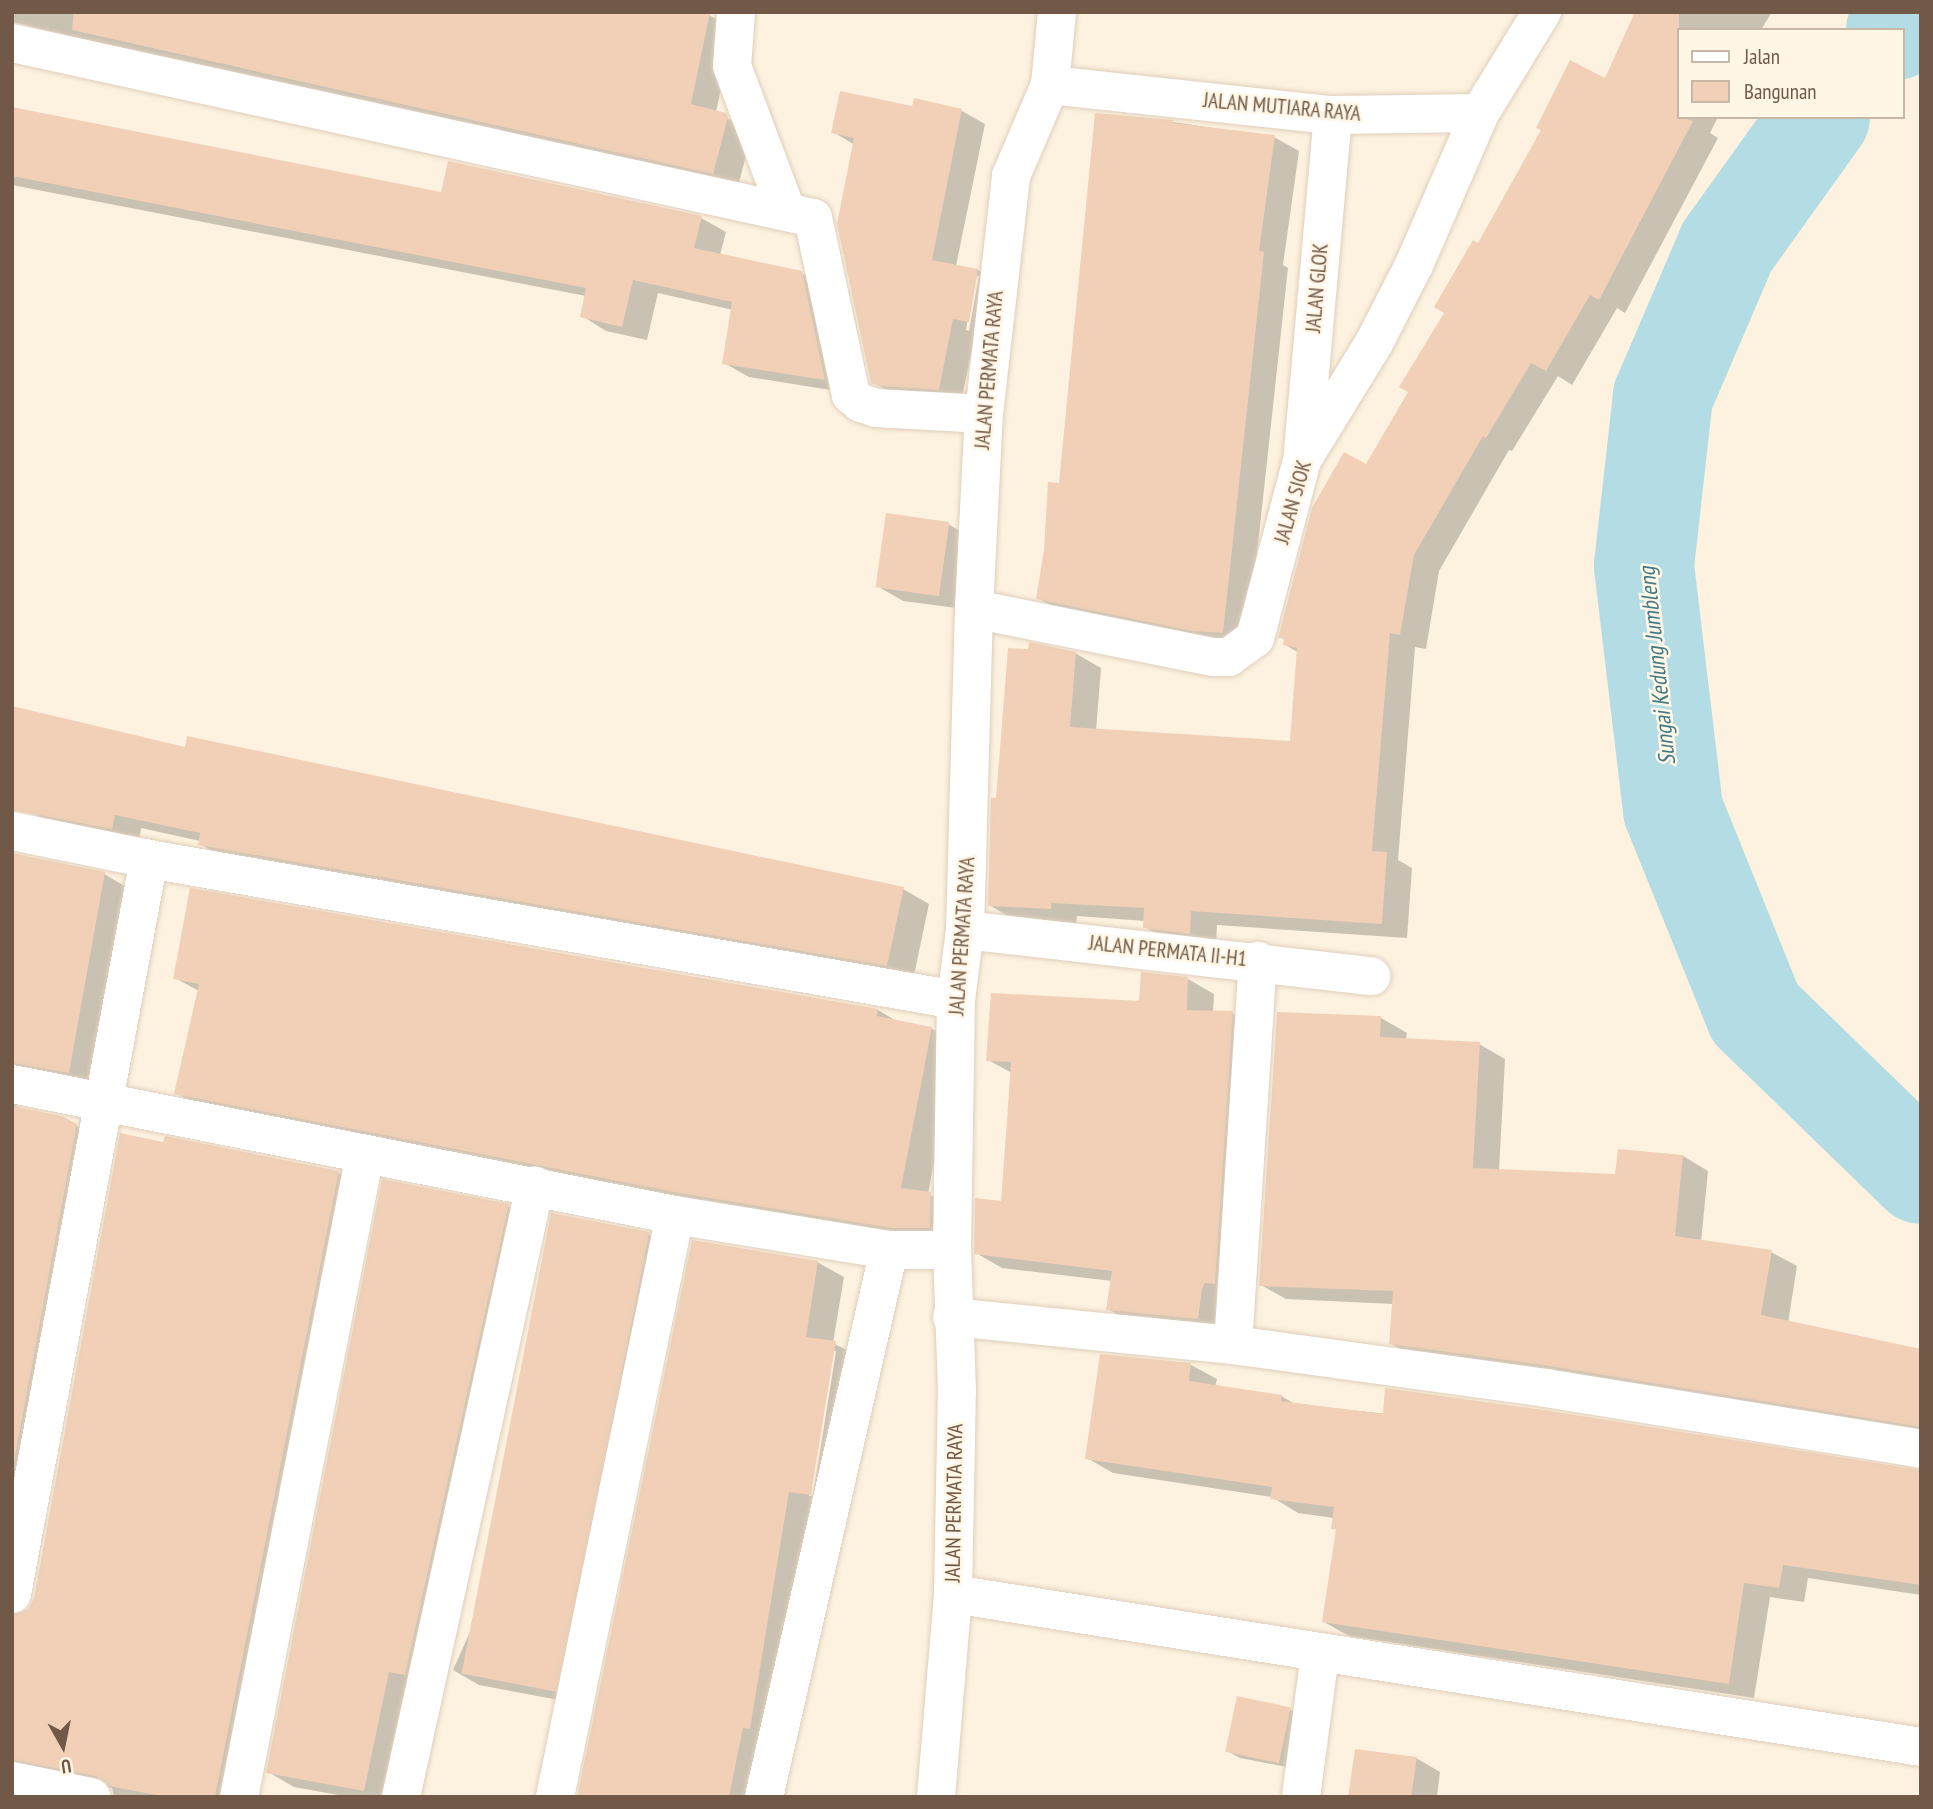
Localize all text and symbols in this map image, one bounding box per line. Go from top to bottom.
legend [1678,28,1905,119]
text: Jalan [1744,43,1780,70]
text: Bangunan [1744,78,1817,105]
street label: JALAN MUTIARA RAYA [1202,88,1362,126]
street label: JALAN GLOK [1301,242,1333,334]
street label: JALAN PERMATA RAYA [970,289,1008,451]
street label: JALAN SIOK [1269,458,1317,546]
water label: Sungai Kedung Jumbleng [1633,566,1681,766]
street label: JALAN PERMATA RAYA [944,856,980,1016]
street label: JALAN PERMATA II-H1 [1087,930,1249,972]
street label: JALAN PERMATA RAYA [940,1423,968,1583]
north arrow [28,1711,98,1781]
text: U [60,1754,73,1779]

